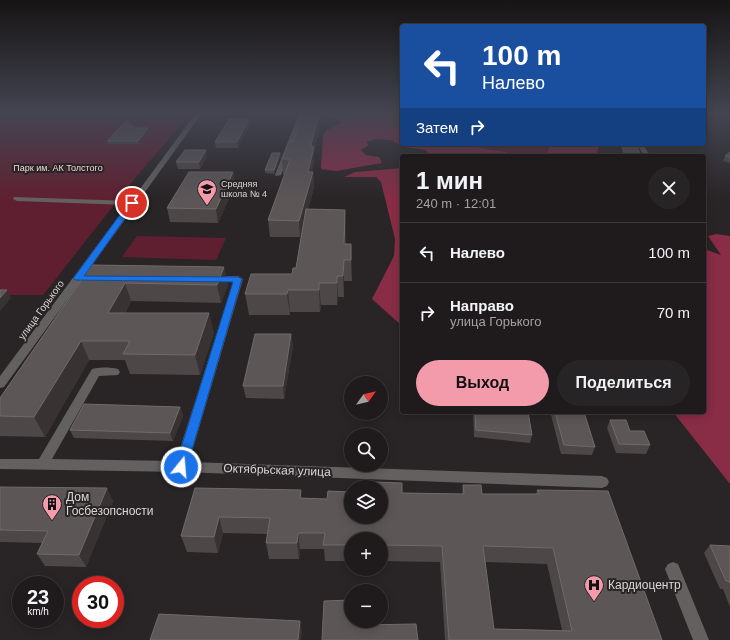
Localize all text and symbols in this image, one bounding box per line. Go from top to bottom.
icon: left [416,40,468,92]
text: 100 m [482,40,561,71]
text: Налево [482,73,545,93]
icon: right [466,116,488,138]
text: Затем [416,119,458,136]
park label: Парк им. АК Толстого [13,163,103,173]
text: 1 мин [416,167,483,194]
button: close [648,167,690,209]
school or university icon: Средняя школа № 4 [196,178,218,206]
place label: Средняя школа № 4 [221,179,267,199]
pin [115,186,149,220]
icon: arrive [121,192,143,214]
text: 240 m · 12:01 [416,196,496,211]
icon: left [416,242,438,264]
text: Налево [450,244,505,261]
text: 100 m [648,244,690,261]
street label: улица Горького [16,278,66,342]
text: Направо [450,297,514,314]
icon: right [416,302,438,324]
text: 70 m [657,304,690,321]
text: улица Горького [450,314,542,329]
button: Выход [416,360,549,406]
button: Поделиться [557,360,690,406]
north arrow [344,376,388,420]
map controls [344,376,388,628]
button: search [344,428,388,472]
position arrow [160,446,202,488]
street label: Октябрьская улица [223,461,331,479]
button: layers [344,480,388,524]
place label: Дом Госбезопсности [66,490,154,518]
building icon: Дом Госбезопсности [41,493,63,521]
button: + [344,532,388,576]
hospital icon: Кардиоцентр [583,574,605,602]
speed limit sign: 30 [72,576,124,628]
place label: Кардиоцентр [608,578,681,592]
button: − [344,584,388,628]
text: 23 [27,586,49,608]
text: km/h [27,606,49,617]

